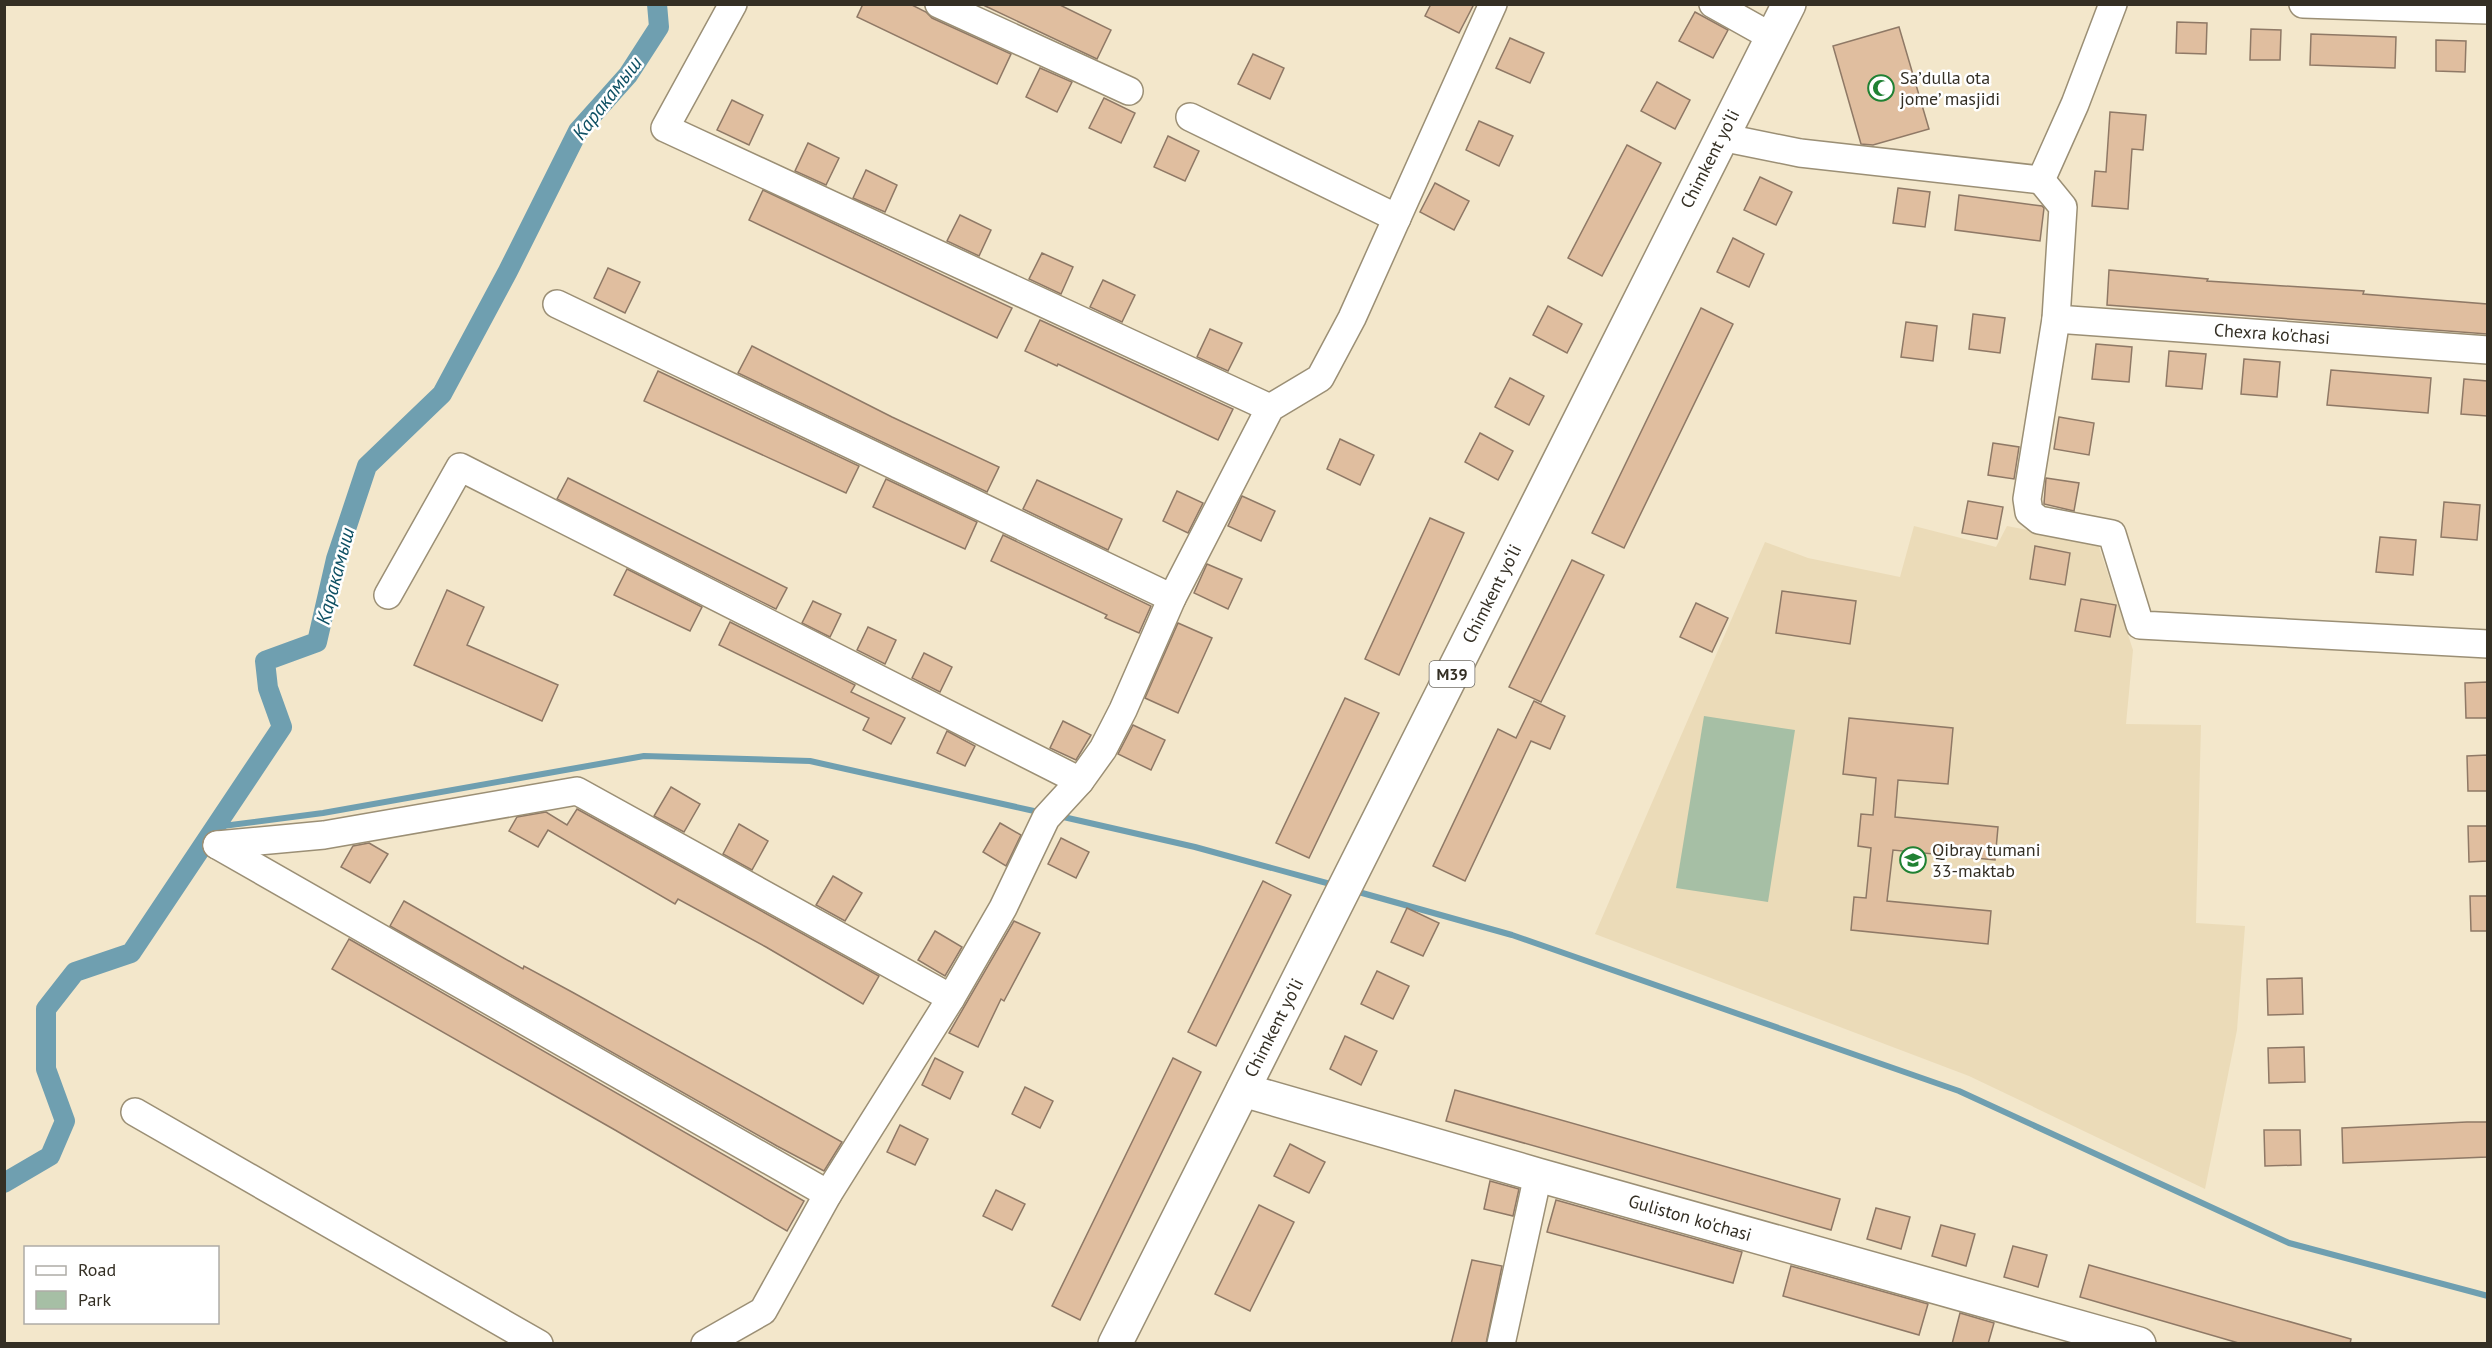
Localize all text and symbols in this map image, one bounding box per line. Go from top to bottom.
water label: Каракамыш [566,51,648,145]
place label: Sa’dulla ota jome’ masjidi [1900,66,2000,110]
mosque icon: Sa’dulla ota jome’ masjidi [1866,73,1896,103]
street label: Chimkent yo‘li [1675,105,1744,212]
street label: Chexra ko'chasi [2213,318,2331,349]
water label: Каракамыш [310,525,360,627]
street label: Chimkent yo‘li [1457,540,1526,647]
road number: M39 [1430,661,1474,687]
place label: Qibray tumani 33-maktab [1932,838,2040,882]
school or university icon: Qibray tumani 33-maktab [1898,845,1928,875]
street label: Chimkent yo‘li [1239,974,1308,1081]
street label: Guliston ko'chasi [1626,1189,1754,1246]
legend [24,1246,219,1324]
text: Road [78,1258,116,1281]
text: Park [78,1288,111,1311]

